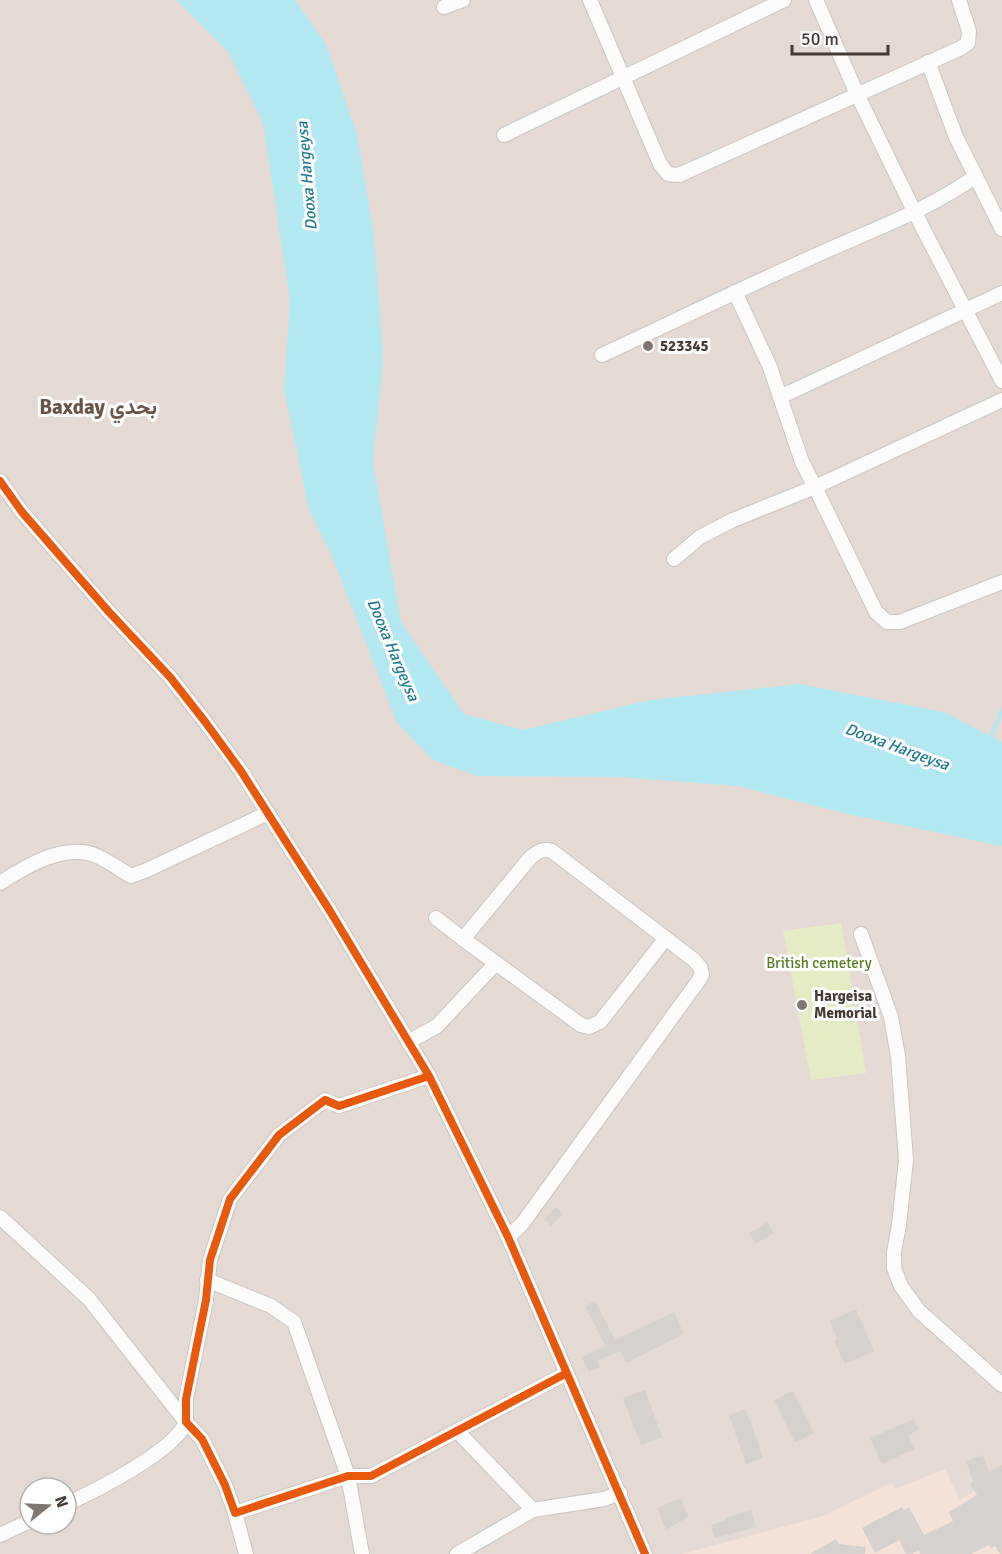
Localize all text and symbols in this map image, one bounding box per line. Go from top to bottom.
scale bar [792,18,888,56]
text: 50 m [801,28,839,50]
water label: Dooxa Hargeysa [292,120,322,231]
place label: 523345 [660,337,709,355]
marker: 523345 [641,339,655,353]
district label: Baxday بحدي [39,394,157,424]
water label: Dooxa Hargeysa [362,596,424,705]
water label: Dooxa Hargeysa [842,719,953,775]
park label: British cemetery [766,954,872,972]
place label: Hargeisa Memorial [814,987,877,1022]
marker: Hargeisa Memorial [795,998,809,1012]
north arrow [18,1476,78,1536]
text: N [50,1493,73,1510]

